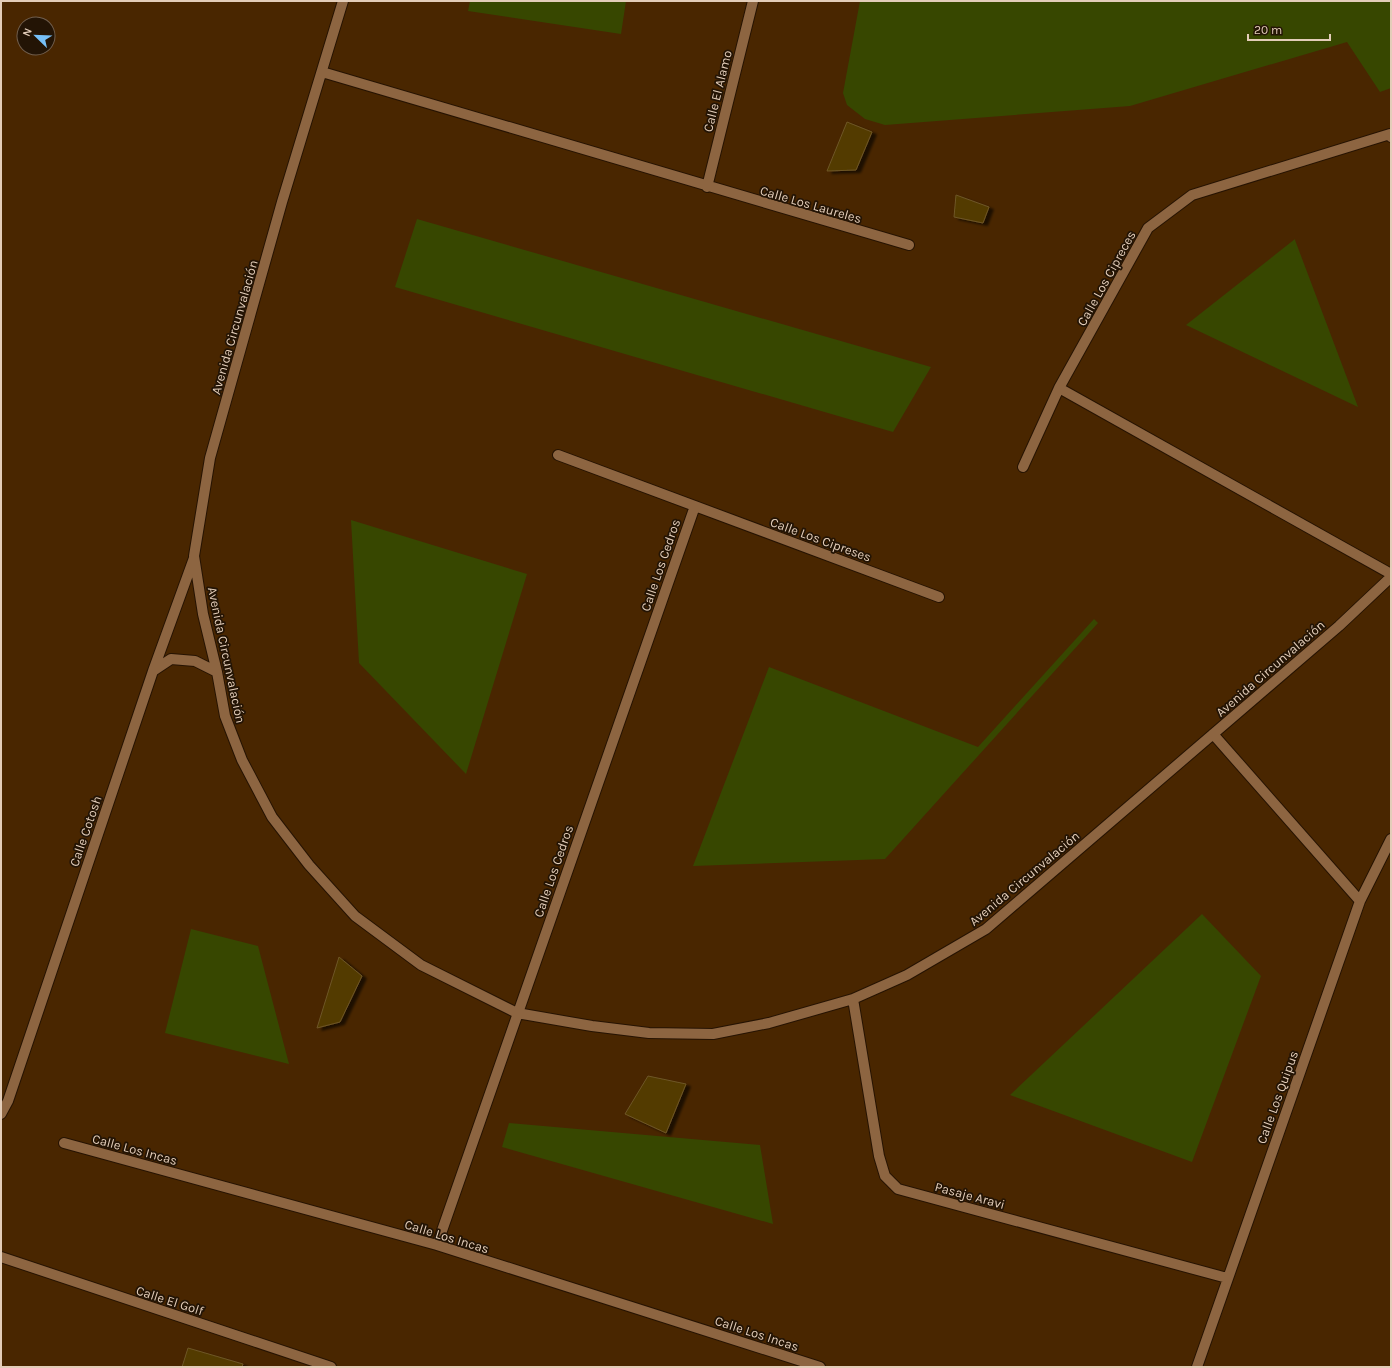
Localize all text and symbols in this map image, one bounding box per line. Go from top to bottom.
north arrow [16,16,56,56]
scale bar [1248,16,1330,42]
text: 20 m [1254,23,1282,37]
text: N [20,26,35,38]
street label: Calle El Alamo [700,49,735,134]
street label: Calle Los Laureles [758,183,864,226]
street label: Calle Los Cipreces [1074,228,1139,328]
street label: Avenida Circunvalación [208,258,261,396]
street label: Calle Los Cipreses [768,514,874,565]
street label: Calle Los Cedros [638,517,683,613]
street label: Avenida Circunvalación [205,586,248,725]
street label: Avenida Circunvalación [1213,617,1328,720]
street label: Calle Cotosh [66,794,105,869]
street label: Calle Los Cedros [531,823,576,919]
street label: Avenida Circunvalación [966,828,1082,929]
street label: Calle Los Quipus [1254,1049,1301,1146]
street label: Calle Los Incas [91,1131,179,1168]
street label: Pasaje Aravi [933,1179,1007,1212]
street label: Calle Los Incas [403,1217,491,1256]
street label: Calle El Golf [134,1283,206,1319]
street label: Calle Los Incas [713,1313,801,1354]

